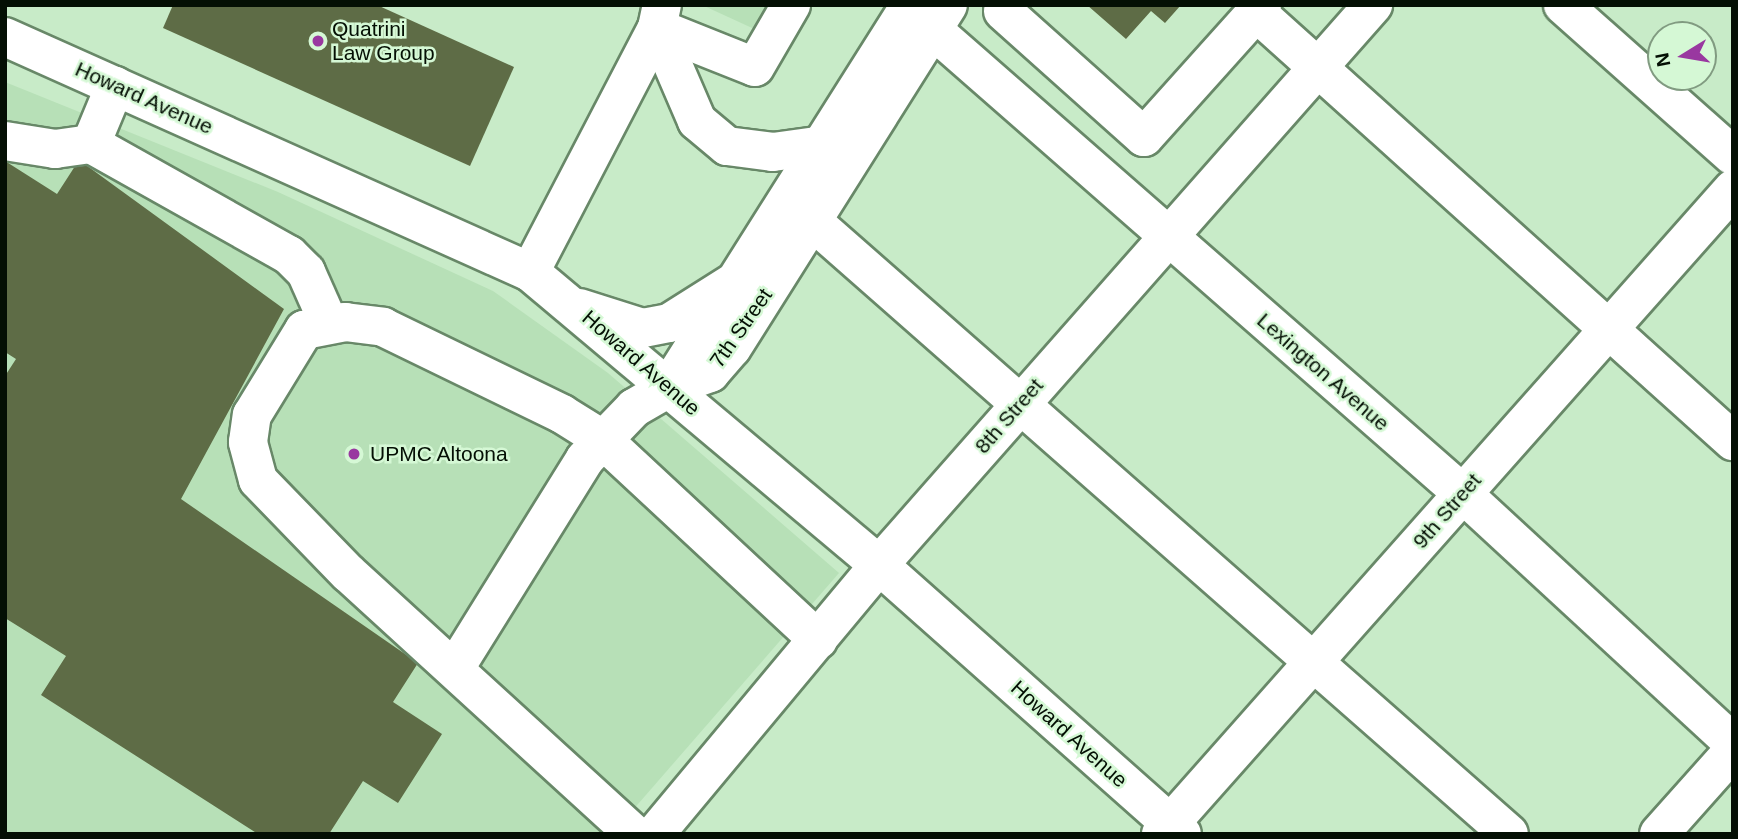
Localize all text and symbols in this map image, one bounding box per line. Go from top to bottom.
place label: Quatrini Law Group [332,16,435,66]
north arrow [1647,21,1717,91]
marker: Quatrini Law Group [310,33,326,49]
text: N [1651,51,1674,68]
street label: Howard Avenue [71,56,217,140]
street label: 7th Street [705,283,777,373]
street label: Howard Avenue [576,305,706,421]
street label: Lexington Avenue [1251,307,1395,437]
street label: 8th Street [970,373,1048,459]
place label: UPMC Altoona [370,441,509,467]
marker: UPMC Altoona [344,444,364,464]
street label: 9th Street [1408,468,1486,554]
street label: Howard Avenue [1005,675,1133,793]

